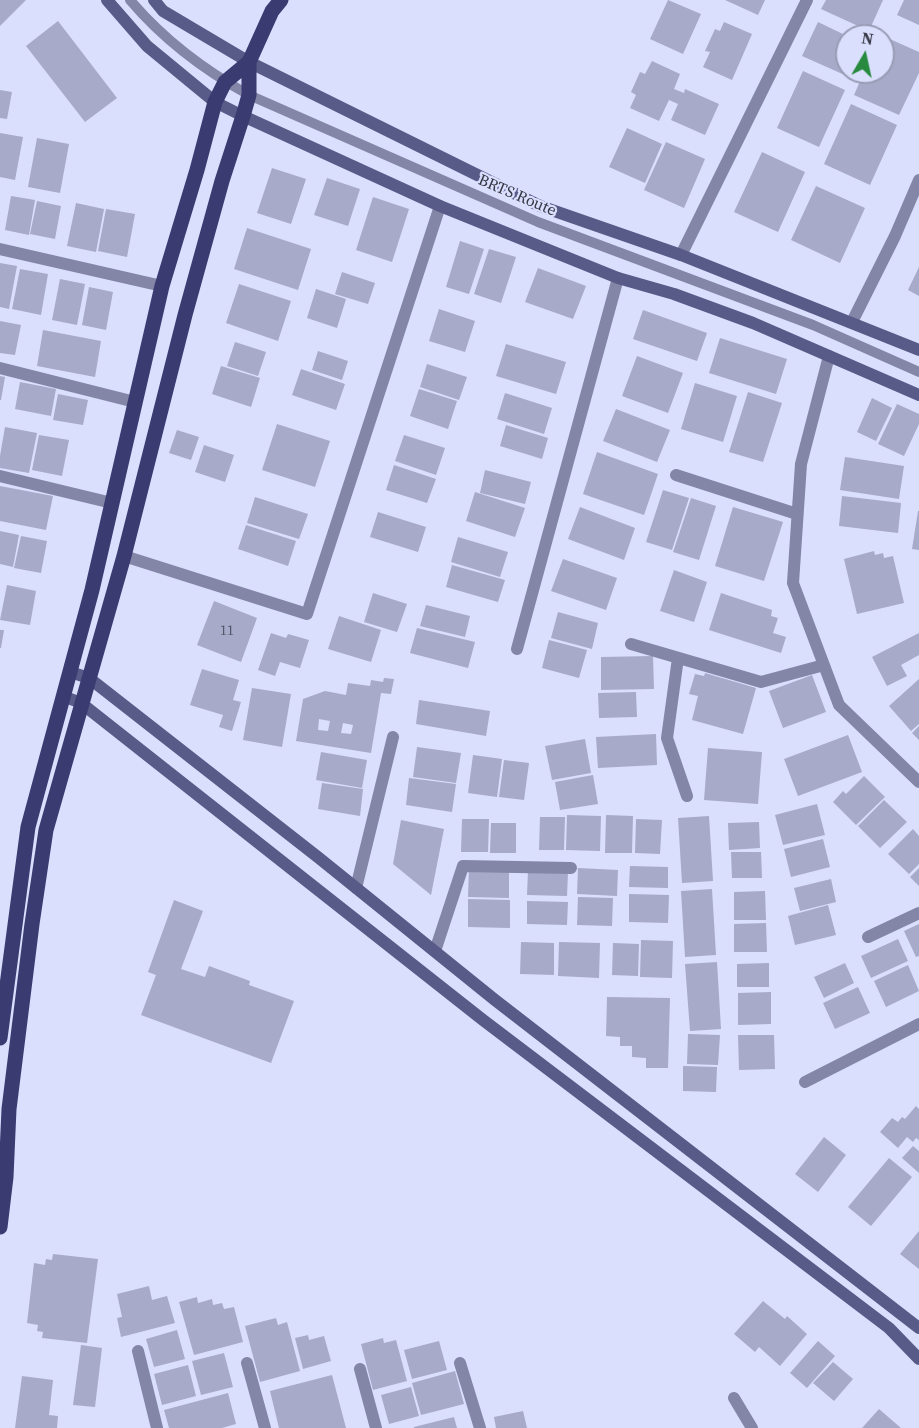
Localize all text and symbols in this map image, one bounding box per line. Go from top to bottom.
north arrow [835,24,895,84]
text: N [860,26,875,50]
street label: BRTS Route [475,171,559,221]
house number: 11 [220,623,234,639]

